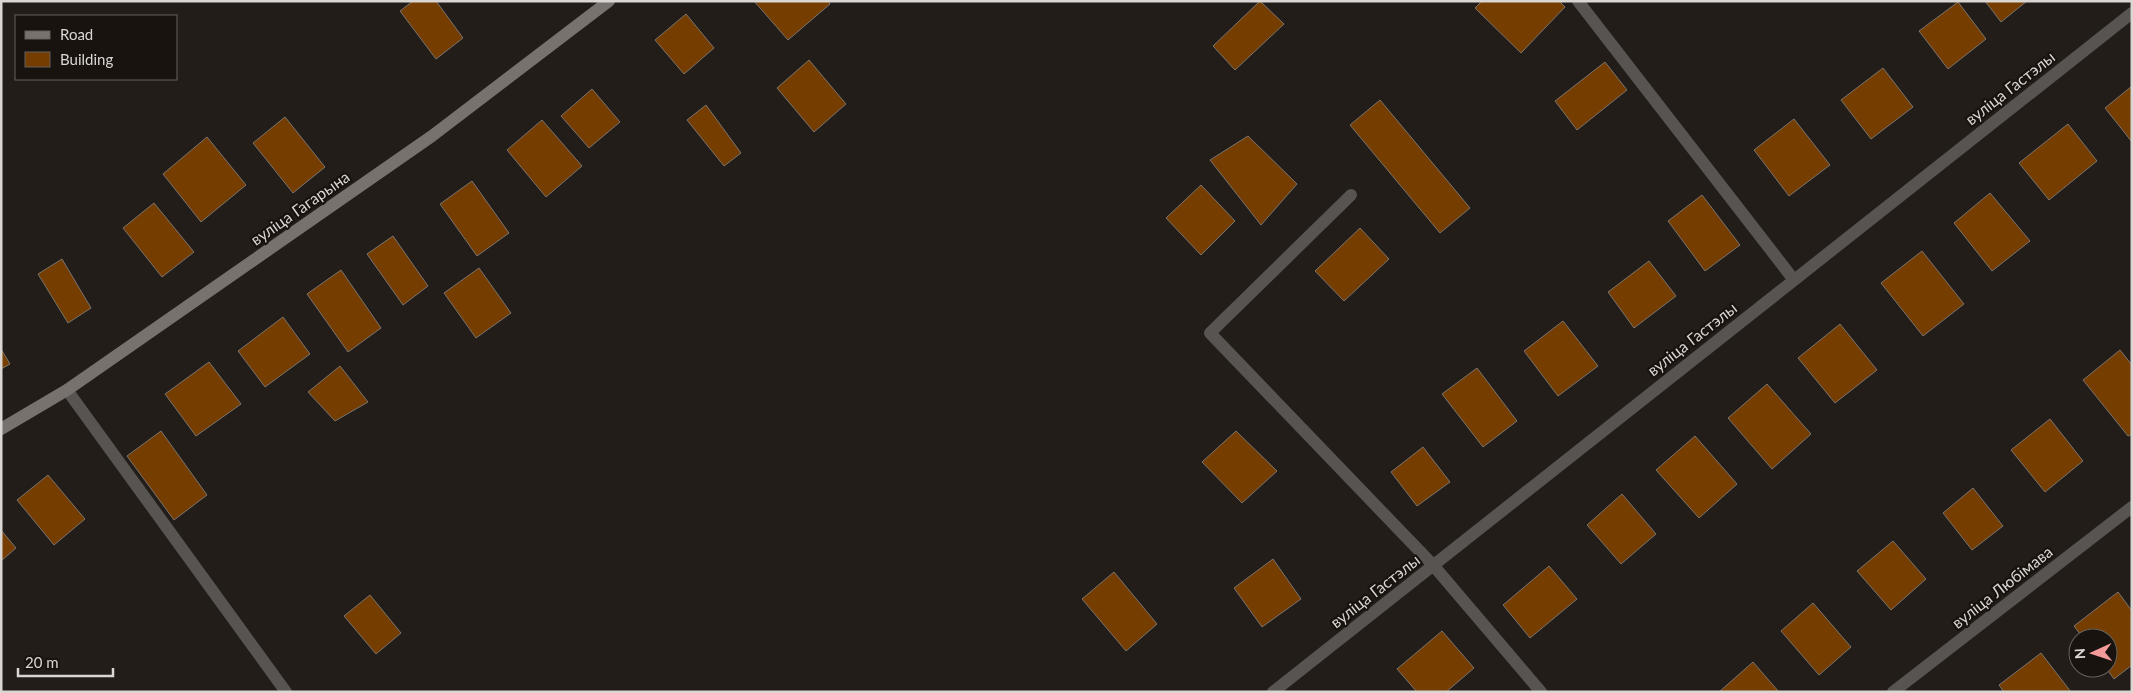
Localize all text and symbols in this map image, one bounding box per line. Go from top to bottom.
legend [15,15,178,80]
text: Road [60,25,93,43]
street label: вуліца Гастэлы [1961,47,2058,128]
text: Building [60,50,113,68]
street label: вуліца Гагарына [247,166,353,249]
street label: вуліца Гастэлы [1643,298,1740,379]
street label: вуліца Любімава [1948,541,2056,632]
street label: вуліца Гастэлы [1326,550,1423,631]
north arrow [2068,628,2118,678]
scale bar [18,646,112,678]
text: N [2071,648,2088,660]
text: 20 m [25,653,59,671]

